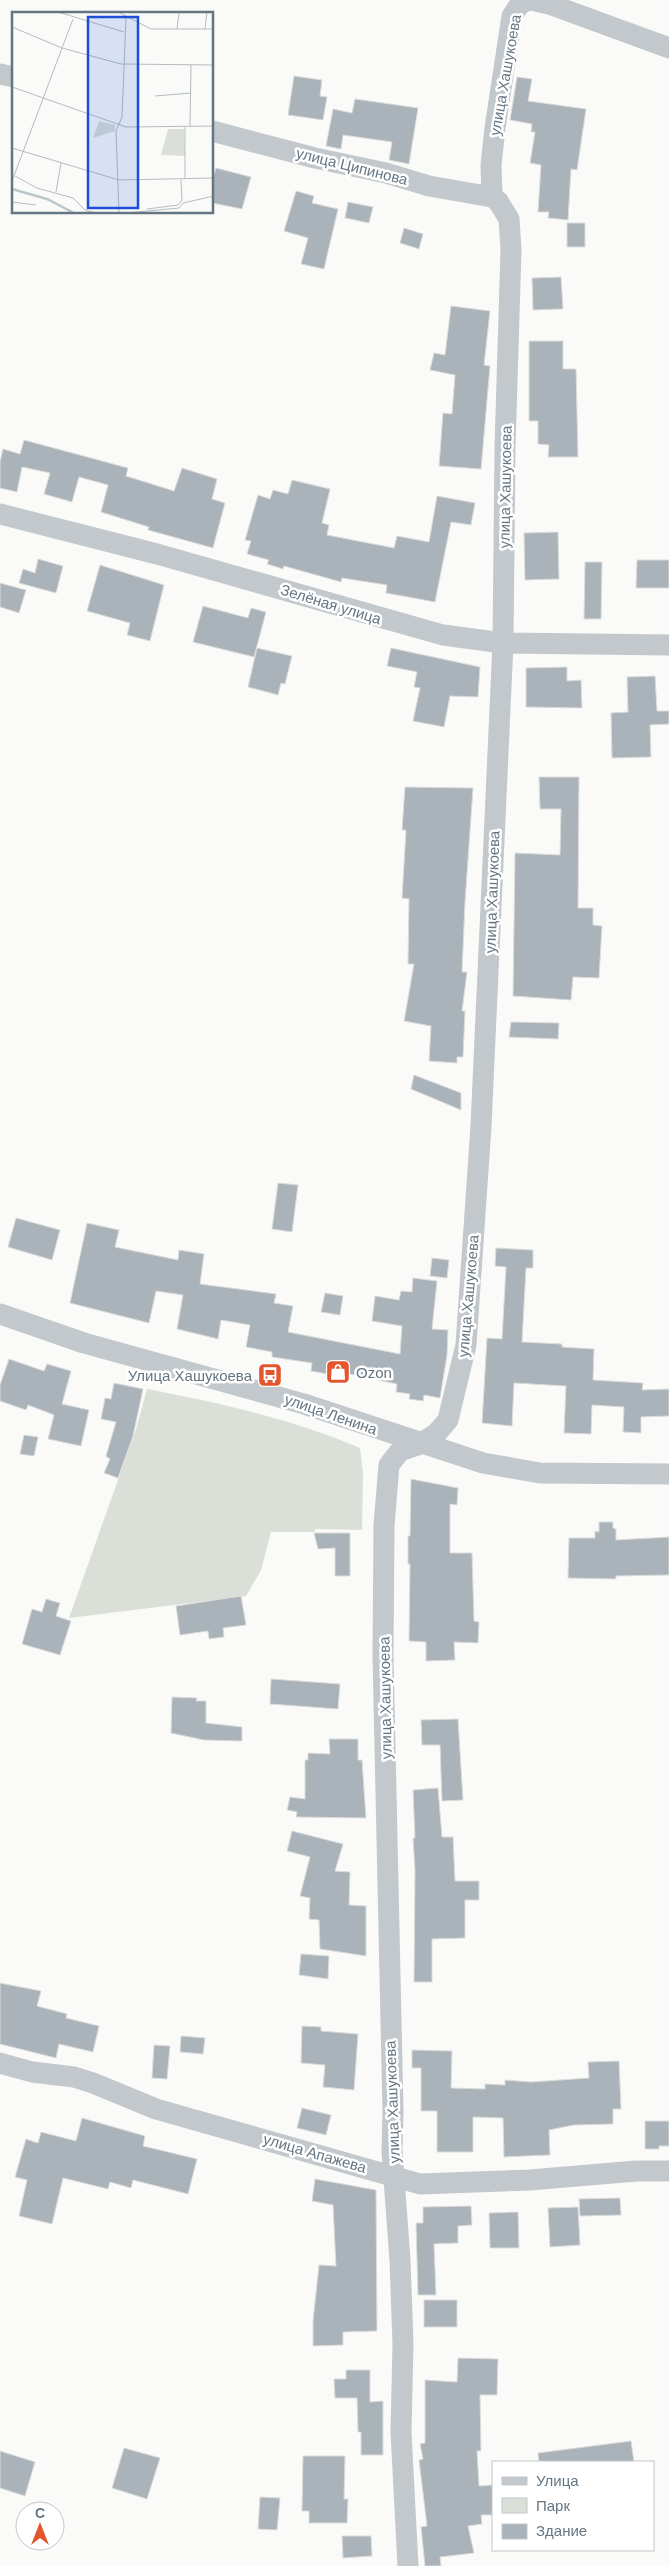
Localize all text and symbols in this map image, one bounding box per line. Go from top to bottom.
inset map [12,12,214,214]
street label: улица Хашукоева [486,12,524,137]
street label: улица Ципинова [295,144,410,188]
street label: улица Хашукоева [495,425,515,549]
street label: Зелёная улица [279,581,384,628]
street label: улица Хашукоева [481,830,503,954]
street label: улица Хашукоева [454,1233,482,1358]
shop icon: Ozon [325,1359,351,1385]
bus stop icon: Улица Хашукоева [257,1362,283,1388]
place label: Ozon [356,1364,392,1381]
place label: Улица Хашукоева [128,1367,253,1384]
street label: улица Ленина [282,1390,380,1438]
street label: улица Хашукоева [375,1636,395,1760]
street label: улица Хашукоева [381,2040,403,2164]
street label: улица Апажева [262,2130,369,2176]
legend [492,2461,654,2551]
text: Улица [536,2472,579,2489]
text: Парк [536,2497,570,2514]
north arrow [15,2501,65,2551]
text: С [35,2505,45,2521]
text: Здание [536,2522,587,2539]

